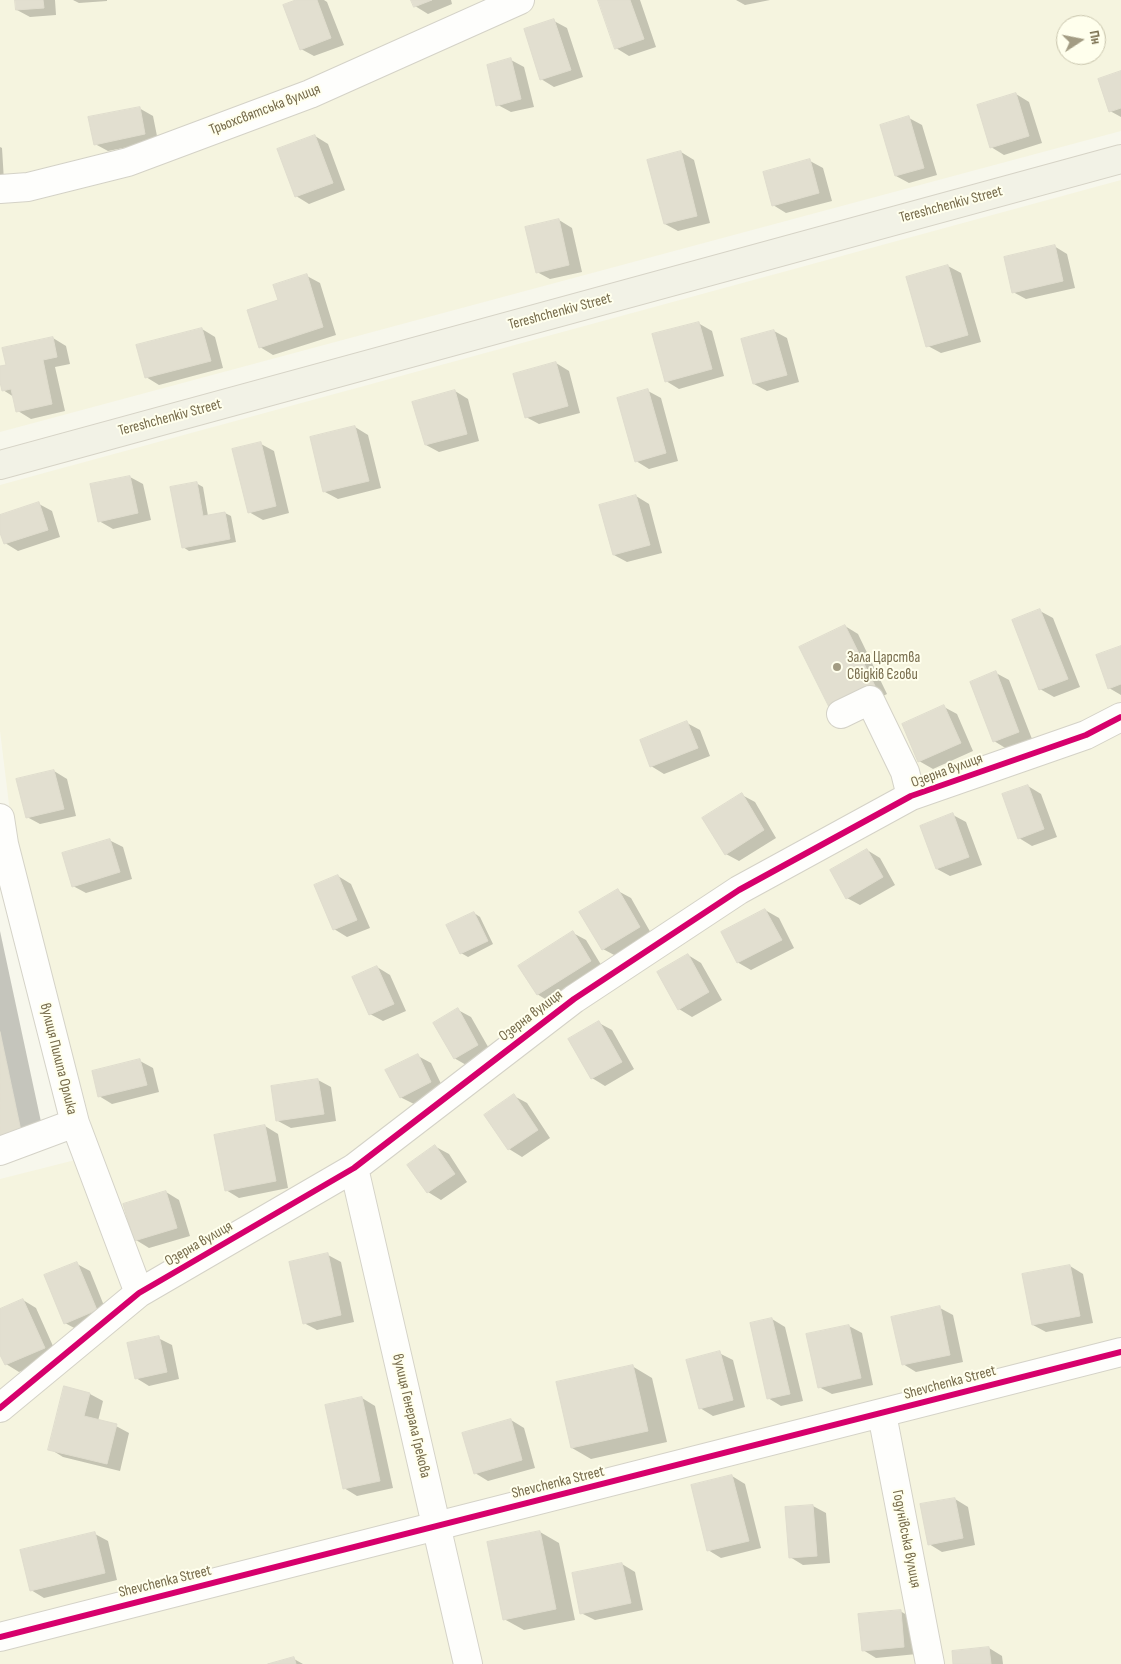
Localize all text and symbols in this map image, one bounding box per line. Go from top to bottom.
north arrow [1056,15,1106,65]
text: Пн [1086,29,1105,45]
street label: Трьохсвятська вулиця [207,81,323,139]
street label: Tereshchenkiv Street [897,183,1005,227]
street label: Tereshchenkiv Street [506,290,614,334]
street label: Tereshchenkiv Street [116,396,224,440]
place label: Зала Царства Свідків Єгови [847,649,920,684]
marker: Зала Царства Свідків Єгови [831,661,843,673]
street label: Озерна вулиця [909,750,985,792]
street label: Озерна вулиця [496,986,566,1046]
street label: вулиця Пилипа Орлика [35,1001,81,1117]
street label: Озерна вулиця [162,1217,236,1271]
street label: вулиця Генерала Грекова [388,1352,434,1480]
street label: Shevchenka Street [902,1362,998,1404]
street label: Shevchenka Street [510,1463,606,1503]
street label: Годунівська вулиця [888,1489,924,1589]
street label: Shevchenka Street [117,1562,213,1602]

